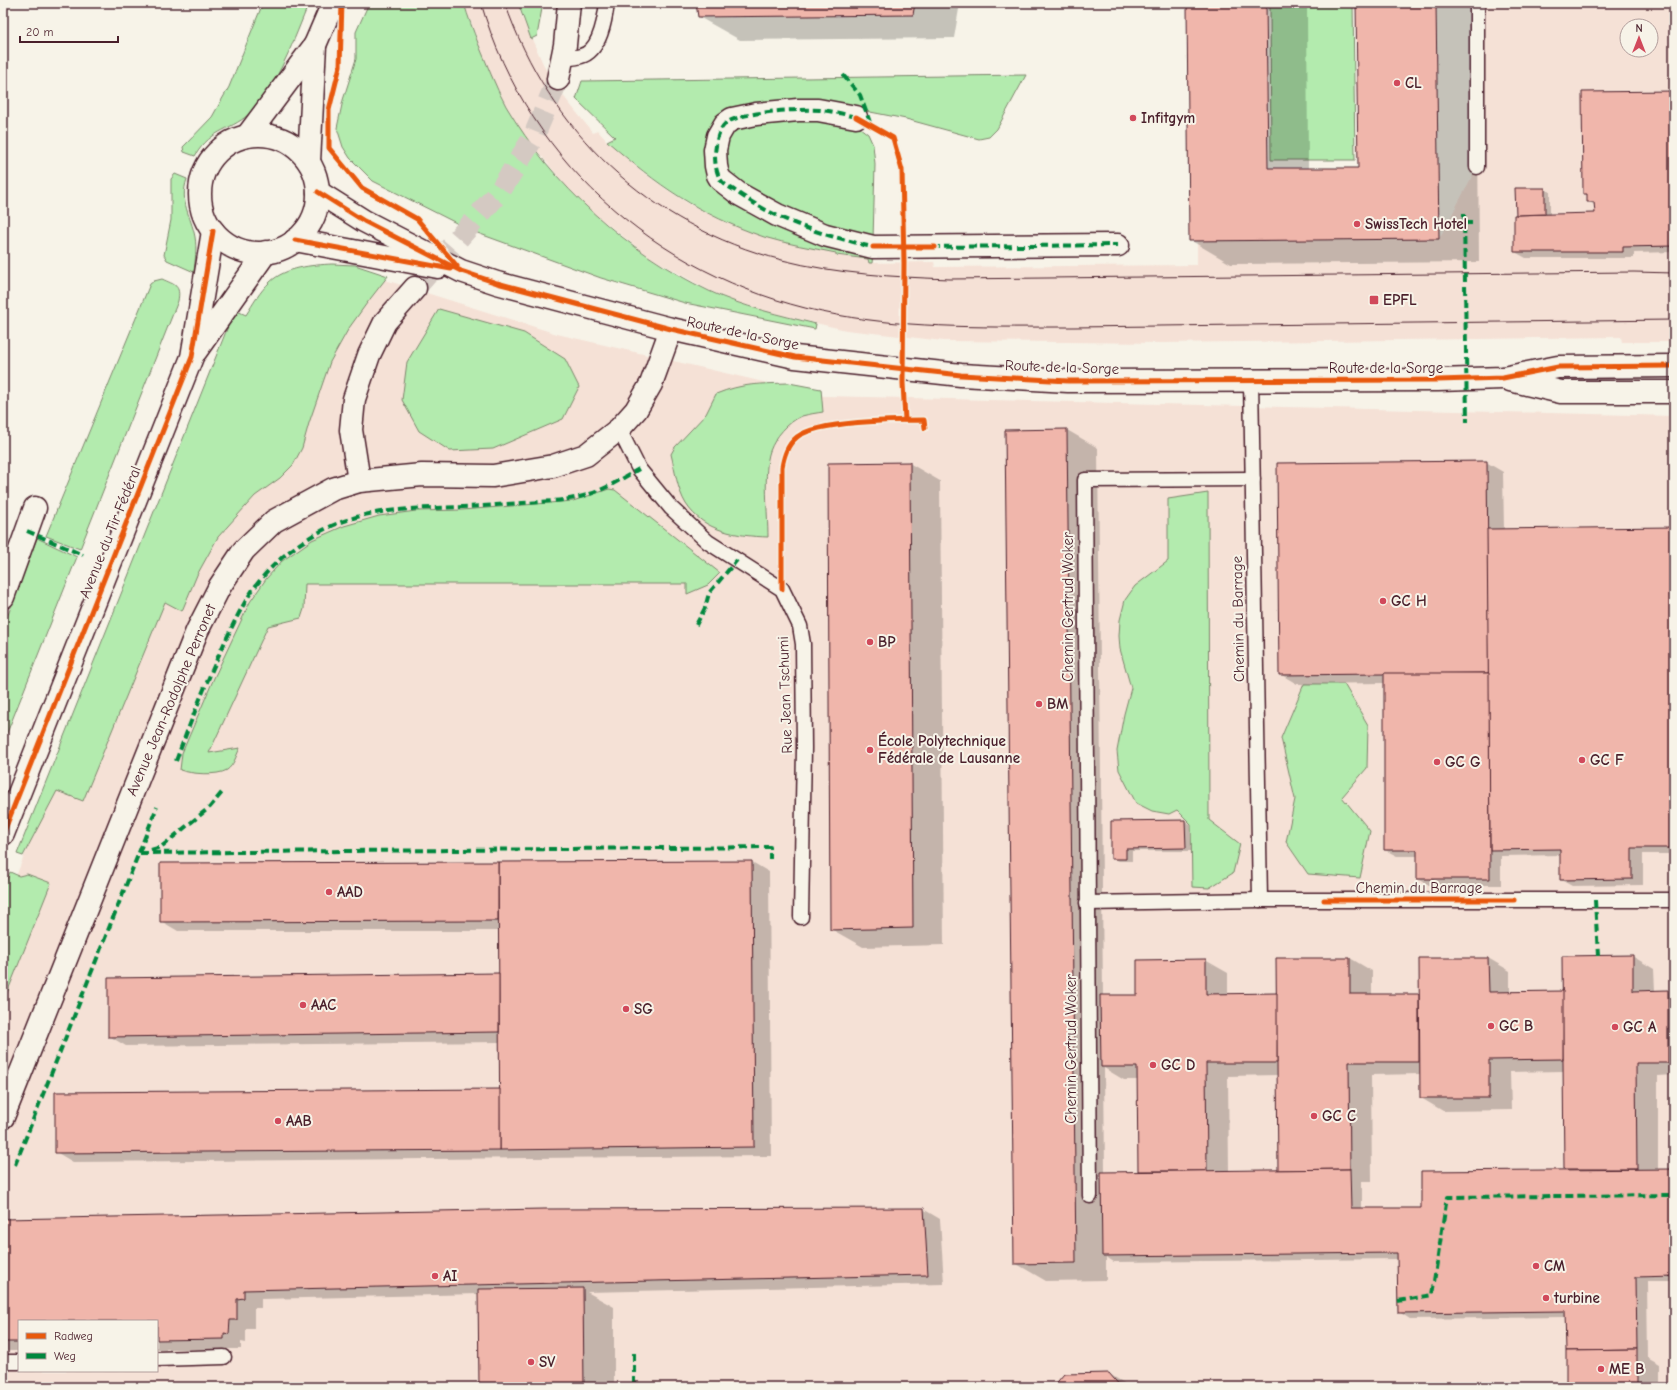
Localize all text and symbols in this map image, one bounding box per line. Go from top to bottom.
scale bar [20,18,118,44]
north arrow [1619,18,1659,58]
text: N [1635,22,1643,35]
text: 20 m [26,25,54,39]
place label: CL [1405,74,1422,92]
marker: CL [1392,78,1402,88]
place label: Infitgym [1141,109,1195,127]
marker: Infitgym [1128,113,1138,123]
place label: SwissTech Hotel [1365,215,1467,233]
marker: SwissTech Hotel [1352,219,1362,229]
place label: EPFL [1383,291,1417,309]
marker: EPFL [1368,294,1380,306]
street label: Route de la Sorge [685,312,801,354]
street label: Route de la Sorge [1005,356,1120,378]
street label: Route de la Sorge [1329,359,1444,377]
street label: Avenue du Tir Fédéral [75,463,145,601]
street label: Chemin Gertrud Woker [1059,532,1077,682]
street label: Chemin du Barrage [1228,555,1248,682]
place label: GC H [1391,592,1427,610]
marker: GC H [1378,596,1388,606]
street label: Avenue Jean-Rodolphe Perronet [122,601,220,799]
place label: BP [878,633,896,651]
street label: Rue Jean Tschumi [774,636,796,754]
marker: BP [865,637,875,647]
place label: BM [1047,695,1068,713]
marker: BM [1034,699,1044,709]
place label: École Polytechnique Fédérale de Lausanne [878,731,1020,767]
marker: École Polytechnique Fédérale de Lausanne [865,745,875,755]
place label: GC F [1590,751,1624,769]
place label: GC G [1445,753,1481,771]
marker: GC F [1577,755,1587,765]
marker: GC G [1432,757,1442,767]
street label: Chemin du Barrage [1356,879,1483,897]
place label: AAD [337,883,363,901]
marker: AAD [324,887,334,897]
street label: Chemin Gertrud Woker [1062,974,1080,1124]
place label: AAC [311,996,336,1014]
marker: AAC [298,1000,308,1010]
place label: SG [634,1000,653,1018]
marker: SG [621,1004,631,1014]
place label: GC B [1499,1017,1533,1035]
place label: GC A [1623,1018,1657,1036]
marker: GC B [1486,1021,1496,1031]
marker: GC A [1610,1022,1620,1032]
place label: GC D [1161,1056,1195,1074]
marker: GC D [1148,1060,1158,1070]
place label: GC C [1322,1107,1356,1125]
marker: GC C [1309,1111,1319,1121]
place label: AAB [286,1112,312,1130]
marker: AAB [273,1116,283,1126]
place label: CM [1544,1257,1565,1275]
marker: CM [1531,1261,1541,1271]
place label: AI [443,1267,457,1285]
marker: AI [430,1271,440,1281]
place label: turbine [1553,1289,1600,1307]
marker: turbine [1541,1293,1551,1303]
legend [18,1320,158,1372]
text: Radweg [54,1329,93,1343]
text: Weg [54,1349,76,1363]
place label: SV [539,1353,555,1371]
marker: SV [526,1357,536,1367]
place label: ME B [1609,1360,1645,1378]
marker: ME B [1596,1364,1606,1374]

